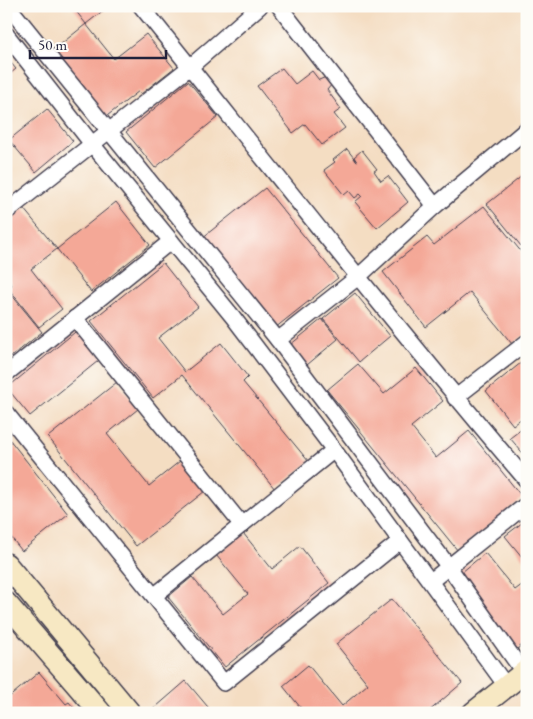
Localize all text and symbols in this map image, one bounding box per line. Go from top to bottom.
scale bar [30,28,166,60]
text: 50 m [38,35,67,54]

